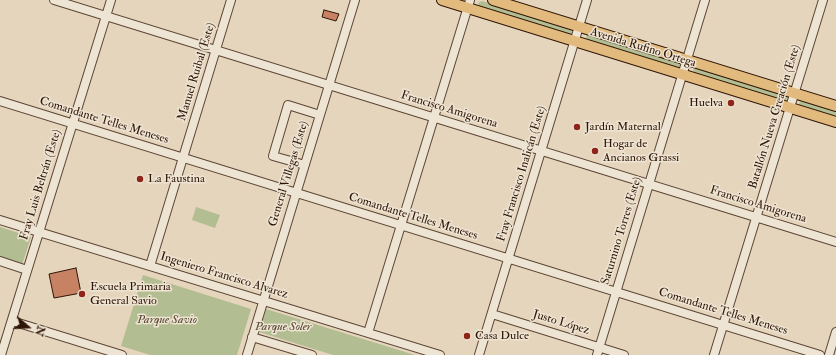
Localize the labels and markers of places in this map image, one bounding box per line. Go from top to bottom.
place label: Huelva [689,96,723,110]
marker: Huelva [726,98,736,108]
place label: Jardín Maternal [585,120,661,134]
marker: Jardín Maternal [572,122,582,132]
place label: Hogar de Ancianos Grassi [603,137,679,165]
marker: Hogar de Ancianos Grassi [590,146,600,156]
place label: La Faustina [148,172,205,186]
marker: La Faustina [135,174,145,184]
place label: Escuela Primaria General Savio [90,280,171,308]
marker: Escuela Primaria General Savio [77,289,87,299]
place label: Casa Dulce [475,329,529,343]
marker: Casa Dulce [462,331,472,341]

